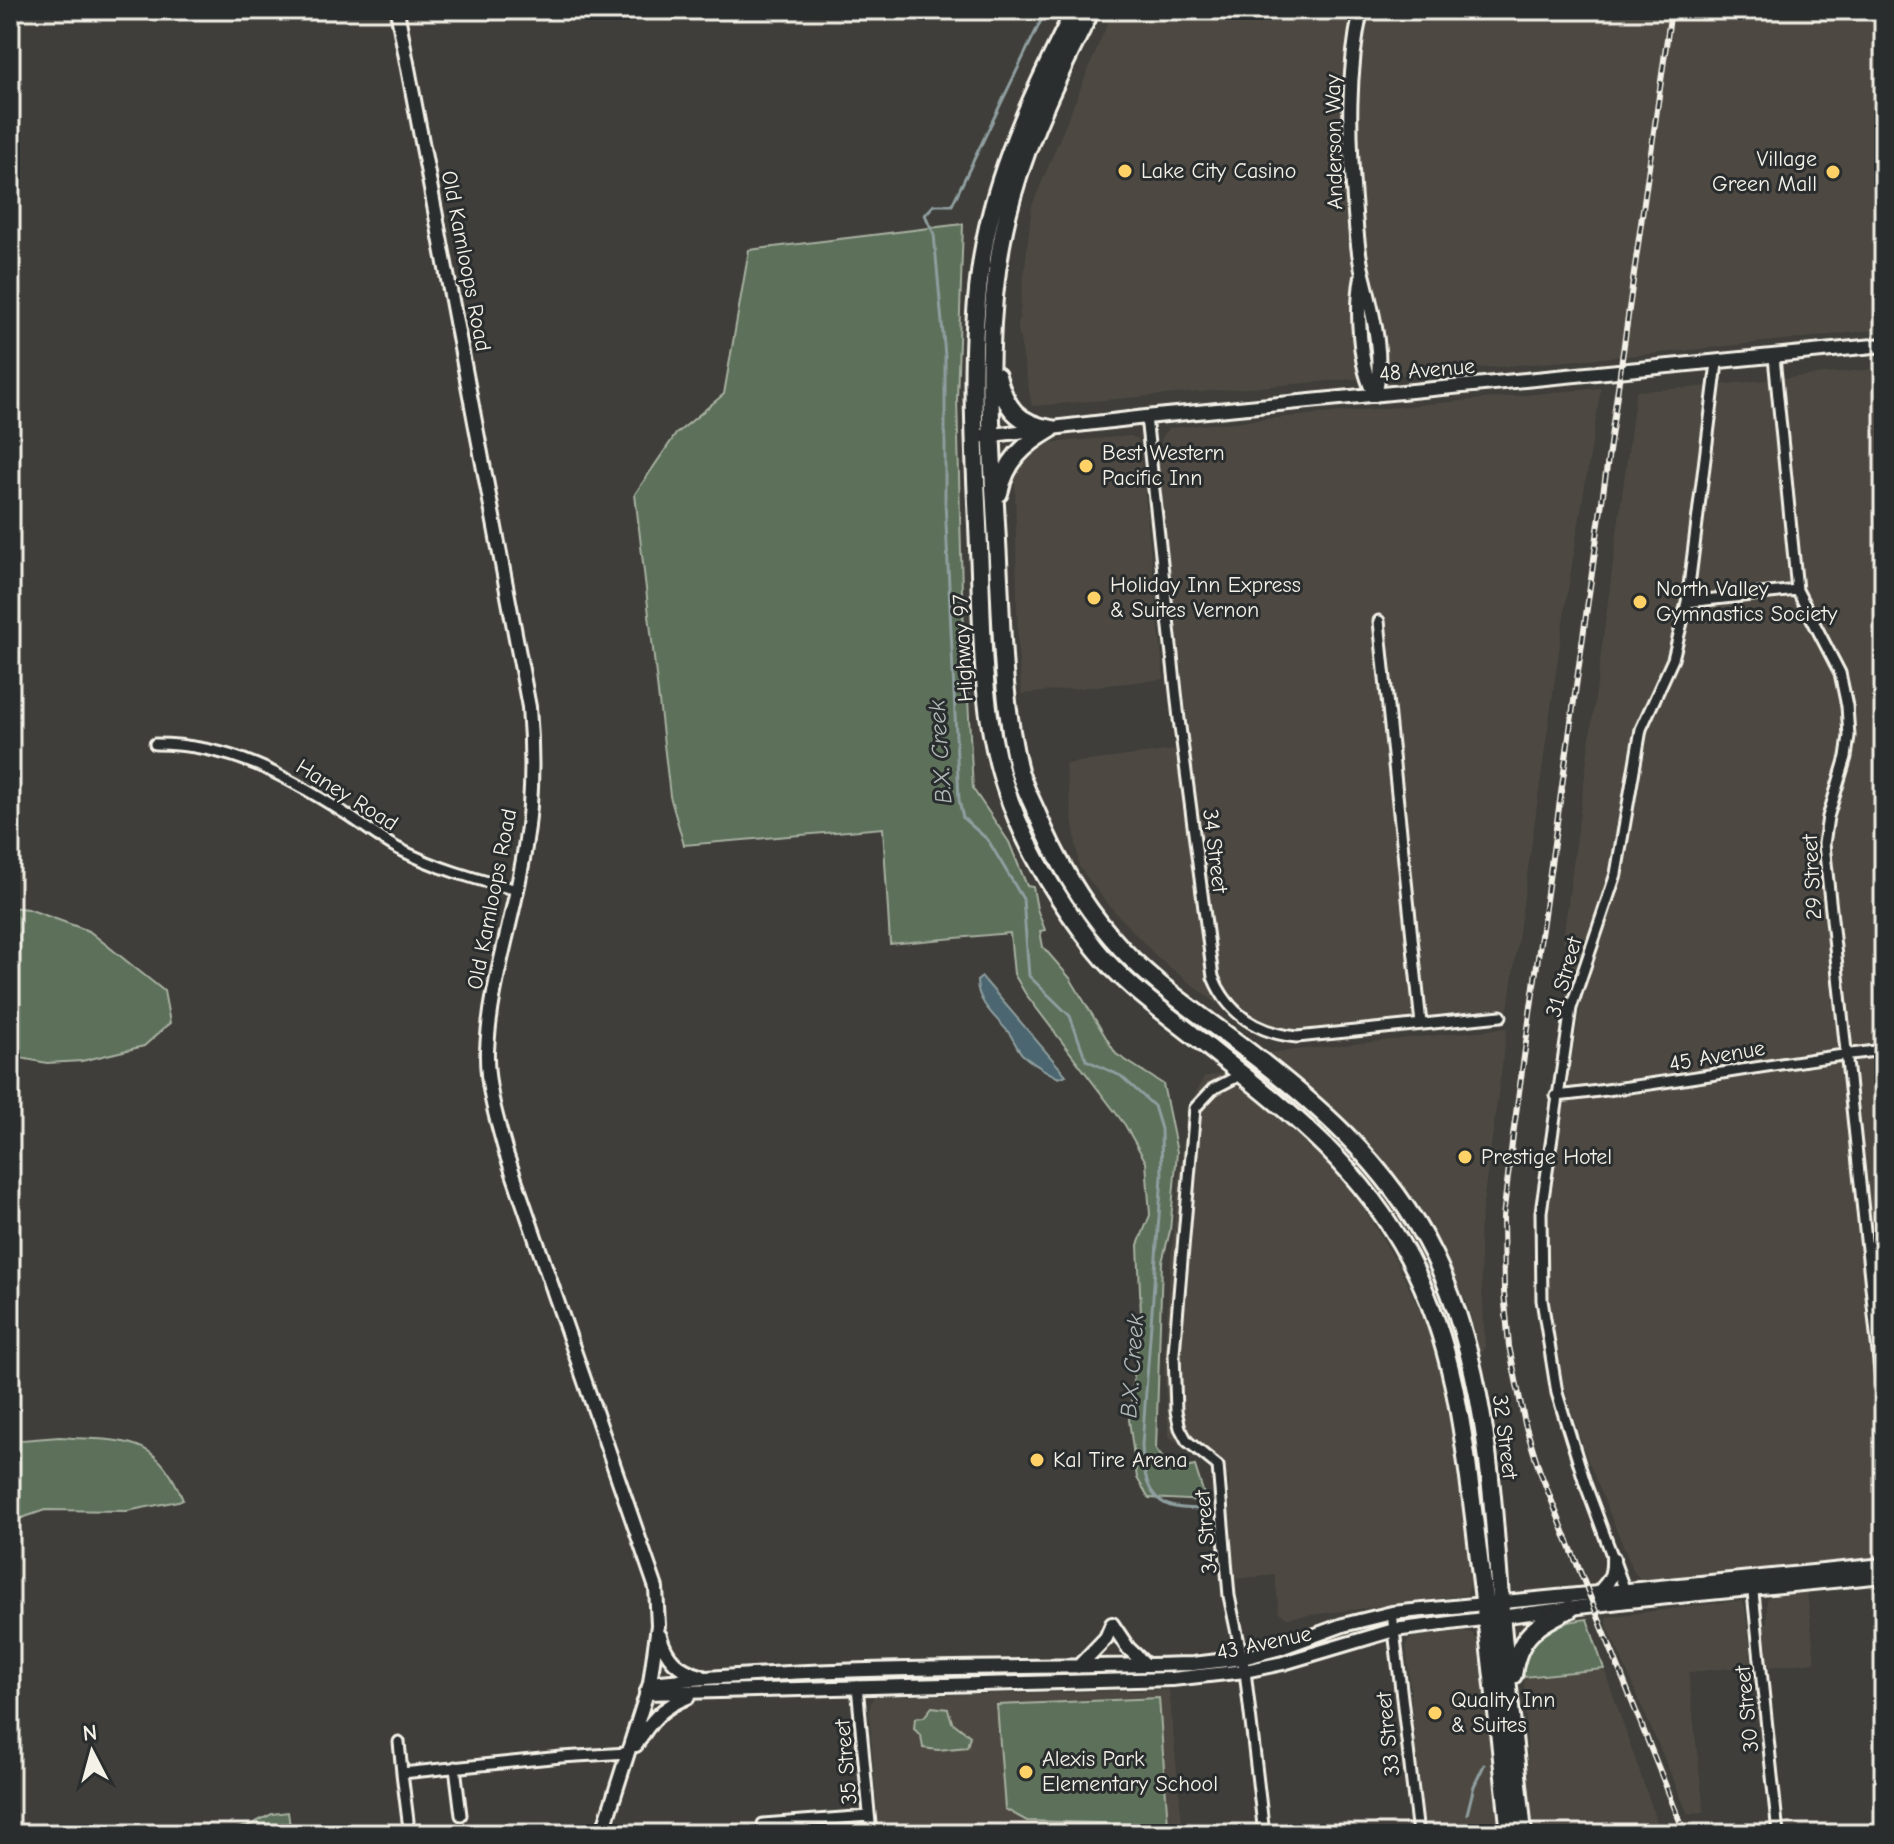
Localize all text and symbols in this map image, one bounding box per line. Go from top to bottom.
street label: Anderson Way [1320,74,1348,210]
place label: Village Green Mall [1712,146,1817,197]
place label: Lake City Casino [1141,158,1296,184]
marker: Lake City Casino [1116,162,1134,180]
marker: Village Green Mall [1824,163,1842,181]
street label: Old Kamloops Road [436,168,496,354]
street label: 48 Avenue [1378,353,1476,387]
place label: Best Western Pacific Inn [1102,440,1225,491]
marker: Best Western Pacific Inn [1077,457,1095,475]
place label: Holiday Inn Express & Suites Vernon [1110,572,1301,623]
place label: North Valley Gymnastics Society [1656,576,1838,627]
marker: Holiday Inn Express & Suites Vernon [1085,589,1103,607]
street label: Highway 97 [947,593,979,702]
marker: North Valley Gymnastics Society [1631,593,1649,611]
water label: B.X. Creek [922,699,958,805]
street label: Haney Road [291,753,403,837]
street label: Old Kamloops Road [462,806,522,992]
street label: 34 Street [1197,808,1233,895]
street label: 29 Street [1797,833,1827,920]
street label: 31 Street [1540,933,1588,1020]
street label: 45 Avenue [1667,1035,1767,1077]
place label: Prestige Hotel [1481,1144,1612,1170]
marker: Prestige Hotel [1456,1148,1474,1166]
water label: B.X. Creek [1114,1313,1150,1419]
street label: 32 Street [1487,1393,1523,1482]
place label: Kal Tire Arena [1053,1447,1188,1473]
marker: Kal Tire Arena [1028,1451,1046,1469]
street label: 34 Street [1189,1488,1223,1575]
street label: 43 Avenue [1214,1620,1314,1666]
street label: 30 Street [1729,1664,1764,1754]
place label: Quality Inn & Suites [1451,1687,1555,1738]
street label: 33 Street [1371,1690,1405,1777]
marker: Quality Inn & Suites [1426,1704,1444,1722]
north arrow [52,1712,132,1792]
street label: 35 Street [829,1718,863,1806]
text: N [82,1719,99,1747]
place label: Alexis Park Elementary School [1042,1746,1218,1797]
marker: Alexis Park Elementary School [1017,1763,1035,1781]

